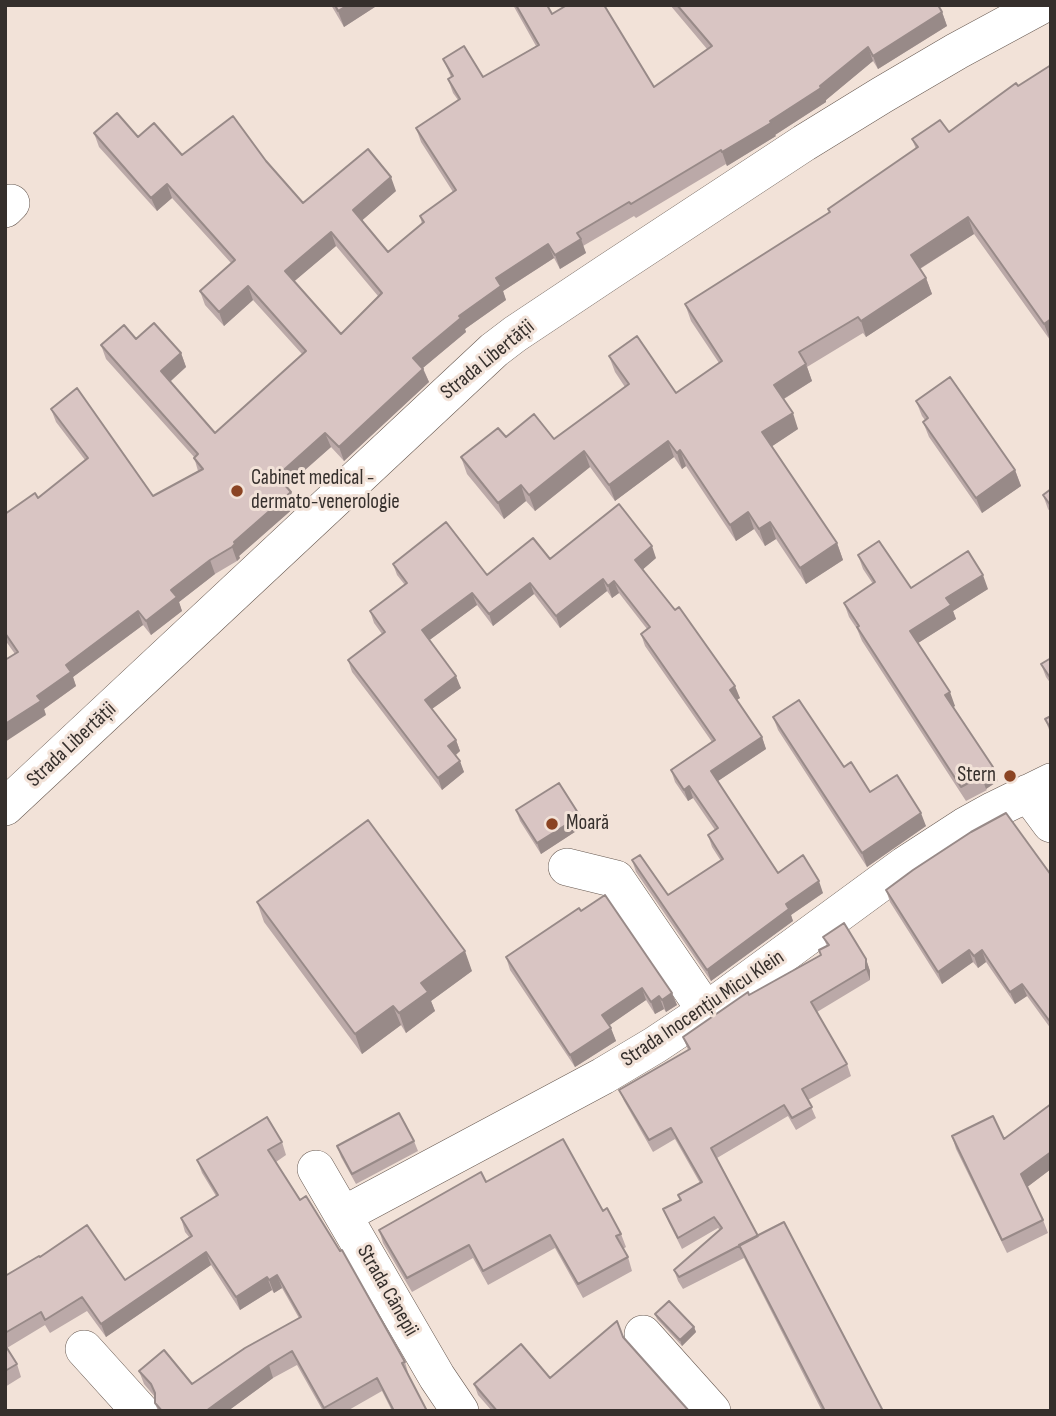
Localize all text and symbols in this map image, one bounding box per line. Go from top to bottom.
street label: Strada Libertății [436,315,540,405]
place label: Cabinet medical - dermato-venerologie [251,466,400,516]
marker: Cabinet medical - dermato-venerologie [229,483,245,499]
street label: Strada Libertății [22,697,122,793]
place label: Stern [957,763,996,789]
marker: Stern [1002,768,1018,784]
place label: Moară [566,811,609,837]
marker: Moară [544,816,560,832]
street label: Strada Inocențiu Micu Klein [617,945,789,1073]
street label: Strada Cânepii [351,1241,423,1341]

